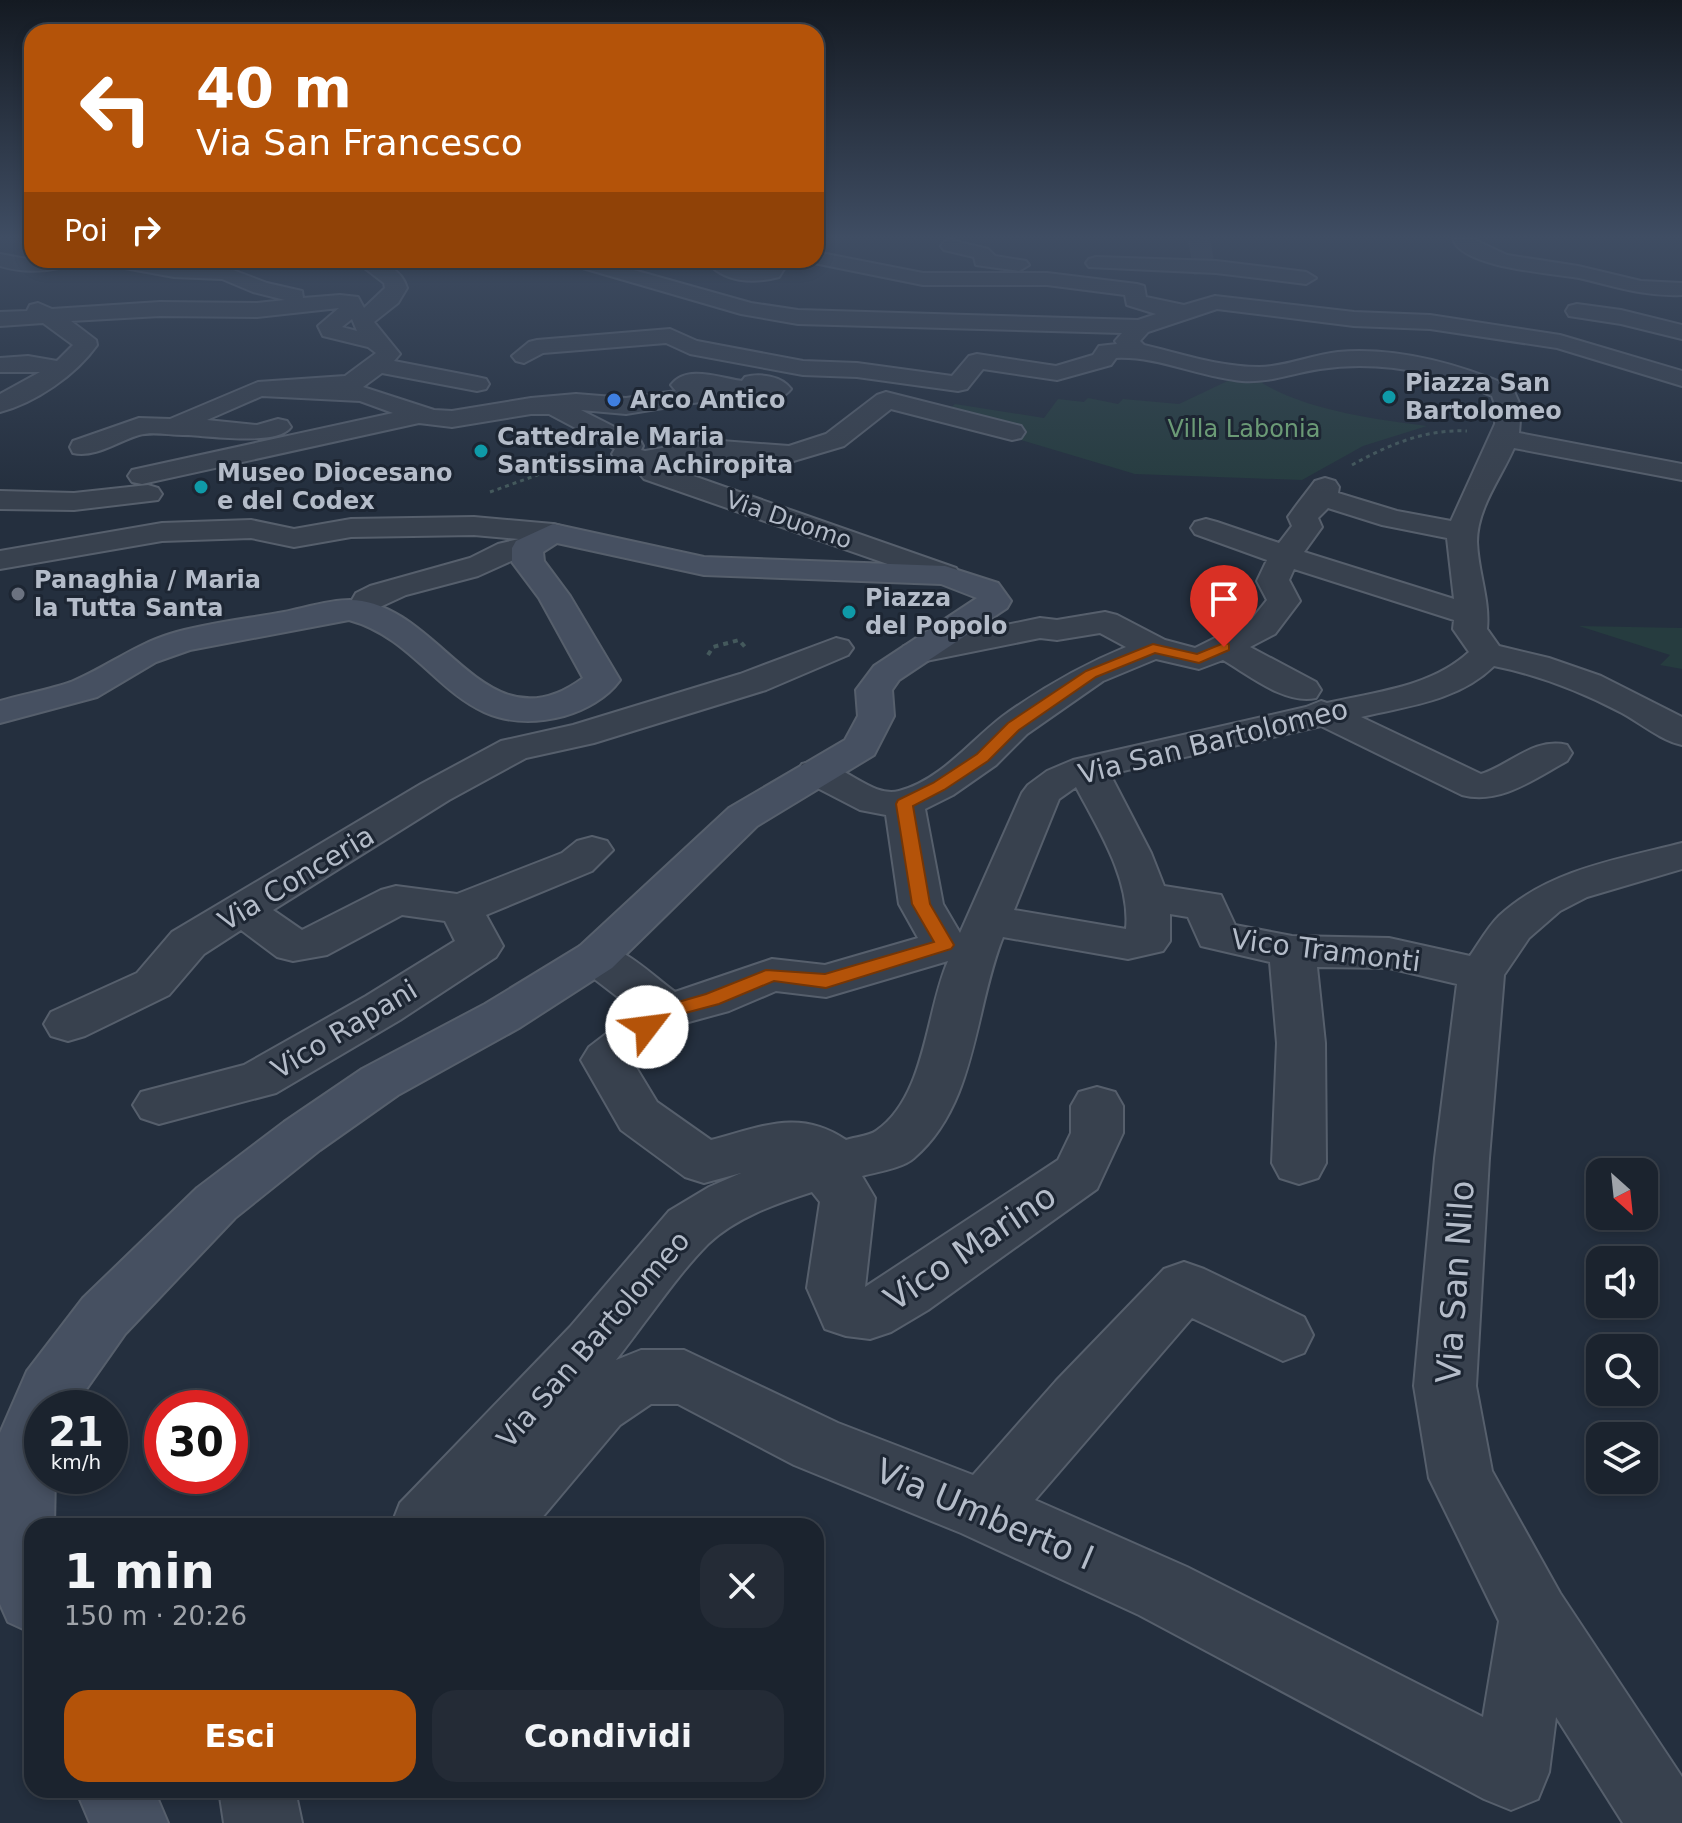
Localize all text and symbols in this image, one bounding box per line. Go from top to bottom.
text: 40 m [196,55,352,120]
icon: left [64,56,168,160]
text: Via San Francesco [196,122,523,163]
icon: right [124,208,168,252]
text: Poi [64,213,108,248]
place label: Piazza San Bartolomeo [1405,369,1562,425]
place label: Arco Antico [630,386,786,414]
marker: Piazza San Bartolomeo [1380,388,1398,406]
marker: Arco Antico [605,391,623,409]
park label: Villa Labonia [1168,415,1320,443]
place label: Cattedrale Maria Santissima Achiropita [497,423,793,479]
marker: Cattedrale Maria Santissima Achiropita [472,442,490,460]
place label: Museo Diocesano e del Codex [217,459,453,515]
marker: Museo Diocesano e del Codex [192,478,210,496]
street label: Via Duomo [722,485,856,555]
pin [1190,565,1258,647]
place label: Panaghia / Maria la Tutta Santa [34,566,261,622]
icon: arrive [1202,577,1246,621]
place label: Piazza del Popolo [865,584,1008,640]
marker: Panaghia / Maria la Tutta Santa [9,585,27,603]
marker: Piazza del Popolo [840,603,858,621]
street label: Via San Bartolomeo [1075,692,1351,791]
street label: Via Conceria [212,819,380,938]
street label: Vico Tramonti [1229,923,1422,978]
street label: Vico Rapani [265,973,423,1086]
position arrow [605,985,689,1069]
north arrow [1586,1158,1658,1230]
map controls [1586,1158,1658,1494]
street label: Vico Marino [877,1175,1063,1319]
street label: Via San Nilo [1428,1179,1482,1385]
street label: Via San Bartolomeo [490,1224,697,1454]
button: sound [1586,1246,1658,1318]
button: search [1586,1334,1658,1406]
speed limit sign: 30 [144,1390,248,1494]
text: 21 [48,1409,104,1455]
button: layers [1586,1422,1658,1494]
text: km/h [51,1450,101,1474]
street label: Via Umberto I [870,1450,1100,1578]
text: 1 min [64,1543,215,1599]
button: close [700,1544,784,1628]
text: 150 m · 20:26 [64,1601,247,1631]
button: Esci [64,1690,416,1782]
button: Condividi [432,1690,784,1782]

